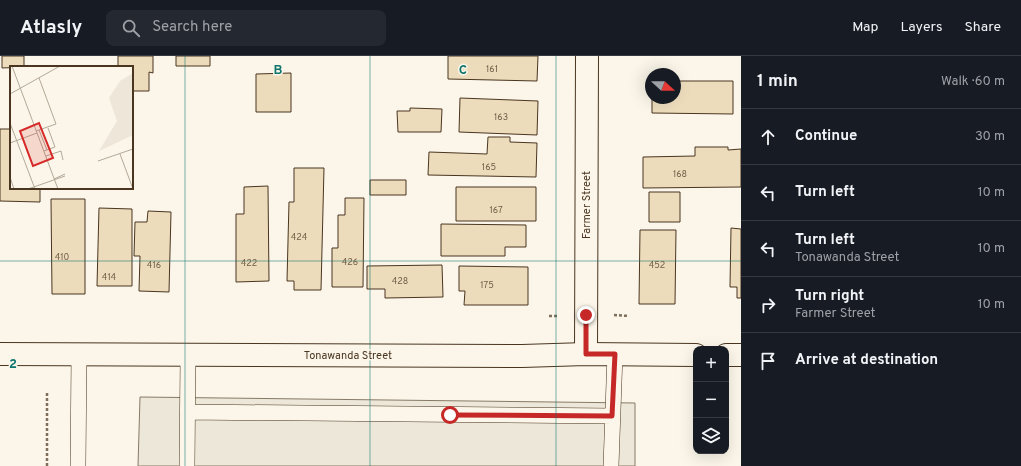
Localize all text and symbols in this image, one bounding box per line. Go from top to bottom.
search box [106,10,386,46]
text: Atlasly [20,16,82,40]
icon: search [120,17,142,39]
text: Search here [152,18,232,37]
text: Map [852,19,878,36]
text: Layers [900,19,942,36]
text: Share [964,19,1001,36]
text: B [274,63,283,79]
text: C [459,63,467,79]
house number: 161 [486,64,498,75]
inset map [10,66,133,189]
north arrow [645,68,681,104]
text: 1 min [757,71,798,93]
text: Walk · 60 m [941,74,1005,90]
house number: 163 [494,112,508,123]
icon: ahead [757,126,779,148]
text: Continue [795,127,857,146]
text: 30 m [975,129,1005,145]
house number: 165 [482,162,496,173]
house number: 168 [673,169,687,180]
street label: Farmer Street [580,171,594,239]
icon: left [757,182,779,204]
text: Turn left [795,183,855,202]
text: 10 m [978,185,1005,201]
house number: 167 [489,205,503,216]
text: Turn left [795,231,855,250]
house number: 424 [291,232,308,243]
icon: left [757,238,779,260]
text: 10 m [978,241,1005,257]
text: Tonawanda Street [795,250,899,266]
house number: 410 [55,252,70,263]
house number: 426 [342,257,358,268]
house number: 422 [241,258,257,269]
house number: 416 [147,260,161,271]
house number: 452 [649,260,665,271]
house number: 414 [102,272,117,283]
house number: 428 [392,276,408,287]
house number: 175 [480,280,494,291]
text: Turn right [795,287,864,306]
icon: right [757,294,779,316]
text: 10 m [978,297,1005,313]
route end [577,306,595,324]
text: Farmer Street [795,306,876,322]
map controls [693,346,729,454]
button: + [693,346,729,382]
street label: Tonawanda Street [304,349,392,363]
icon: arrive [757,350,779,372]
text: Arrive at destination [795,351,938,370]
text: 2 [9,357,17,373]
button: − [693,382,729,418]
route start [441,406,459,424]
button: layers [693,418,729,454]

